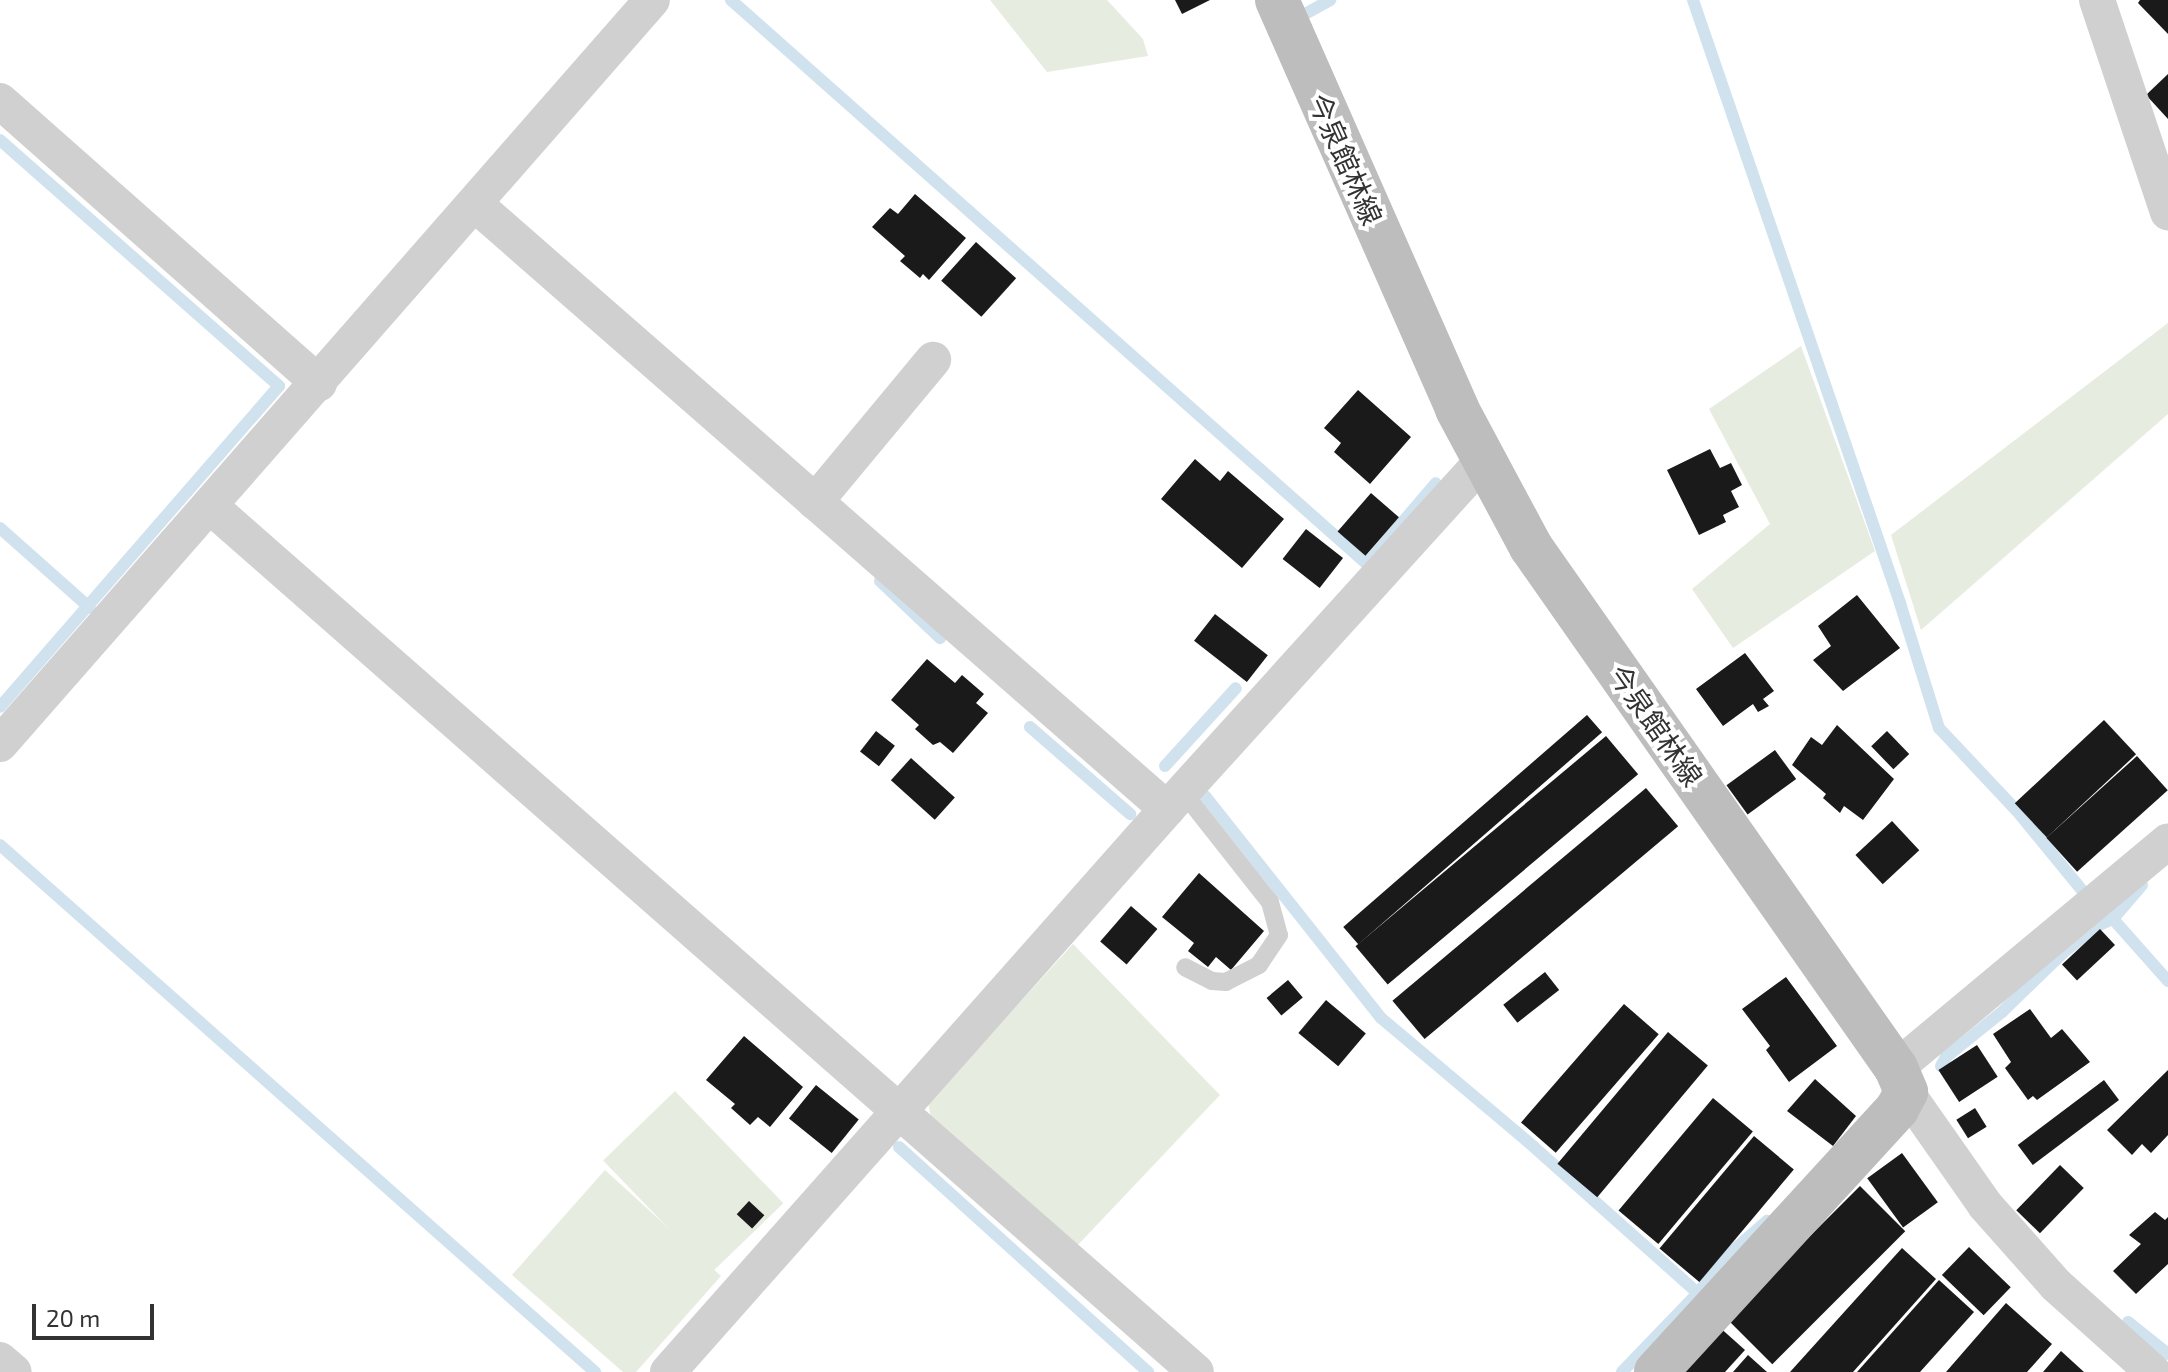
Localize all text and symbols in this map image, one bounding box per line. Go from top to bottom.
street label: 今泉館林線 [1302,88,1390,230]
street label: 今泉館林線 [1602,658,1710,792]
scale bar [36,1288,158,1338]
text: 20 m [46,1303,100,1332]

